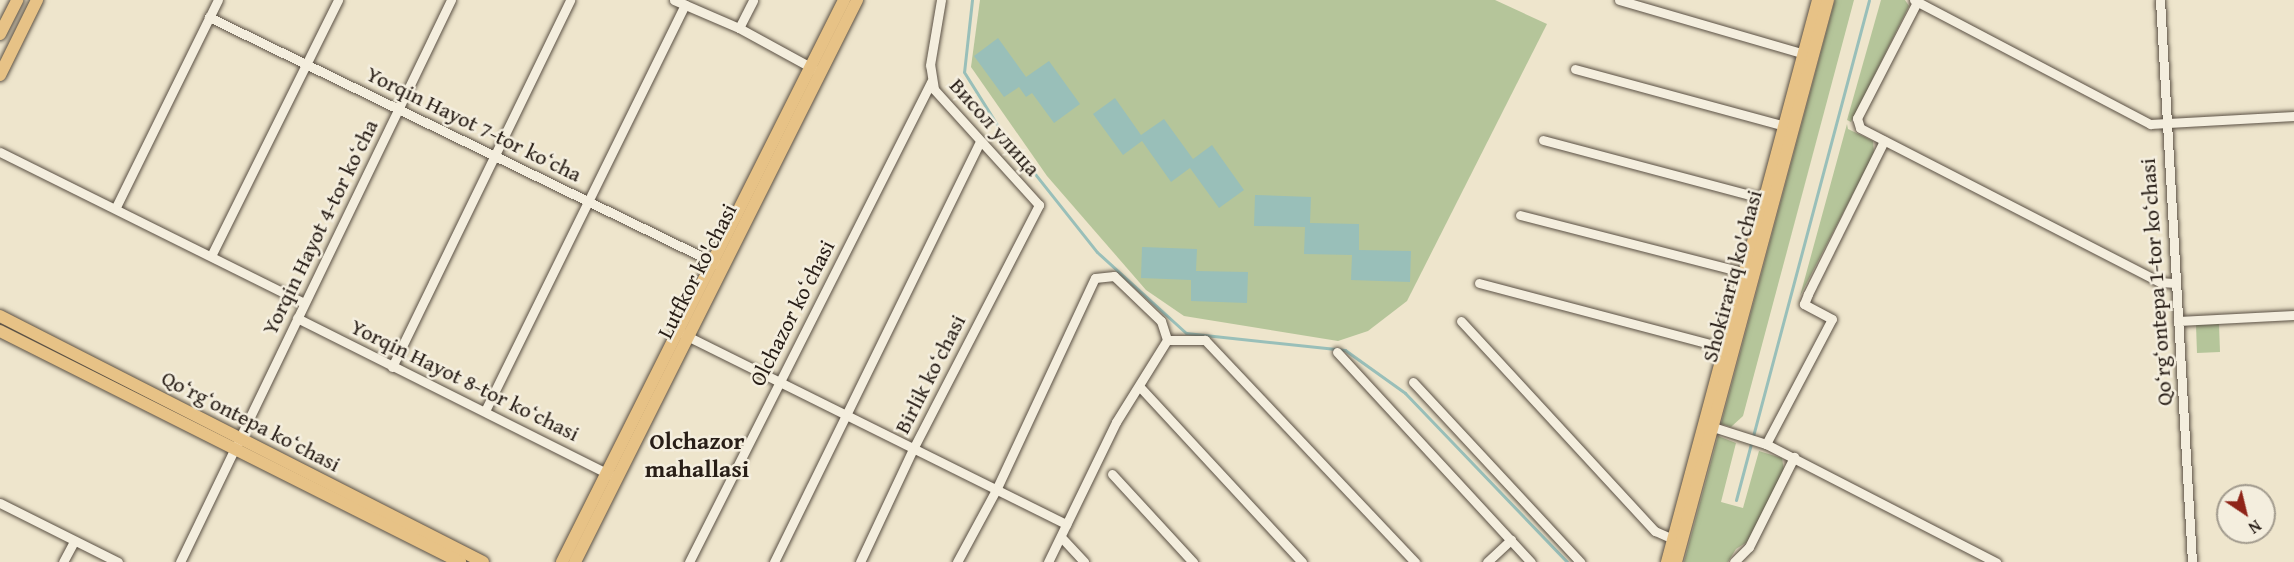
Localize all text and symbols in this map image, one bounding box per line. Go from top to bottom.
street label: Yorqin Hayot 7-tor koʻcha [362,60,586,188]
street label: Висол улица [944,73,1046,181]
street label: Yorqin Hayot 4-tor koʻcha [256,115,384,339]
street label: Qoʻrgʻontepa 1-tor koʻchasi [2134,157,2178,407]
street label: Shokirariq ko'chasi [1696,187,1768,365]
street label: Lutfkor ko'chasi [652,199,742,343]
street label: Olchazor koʻchasi [744,236,840,390]
street label: Birlik koʻchasi [889,310,971,438]
street label: Yorqin Hayot 8-tor koʻchasi [346,313,584,447]
street label: Qoʻrgʻontepa koʻchasi [157,364,345,478]
district label: Olchazor mahallasi [645,427,749,483]
north arrow [2216,484,2276,544]
text: N [2244,514,2266,540]

